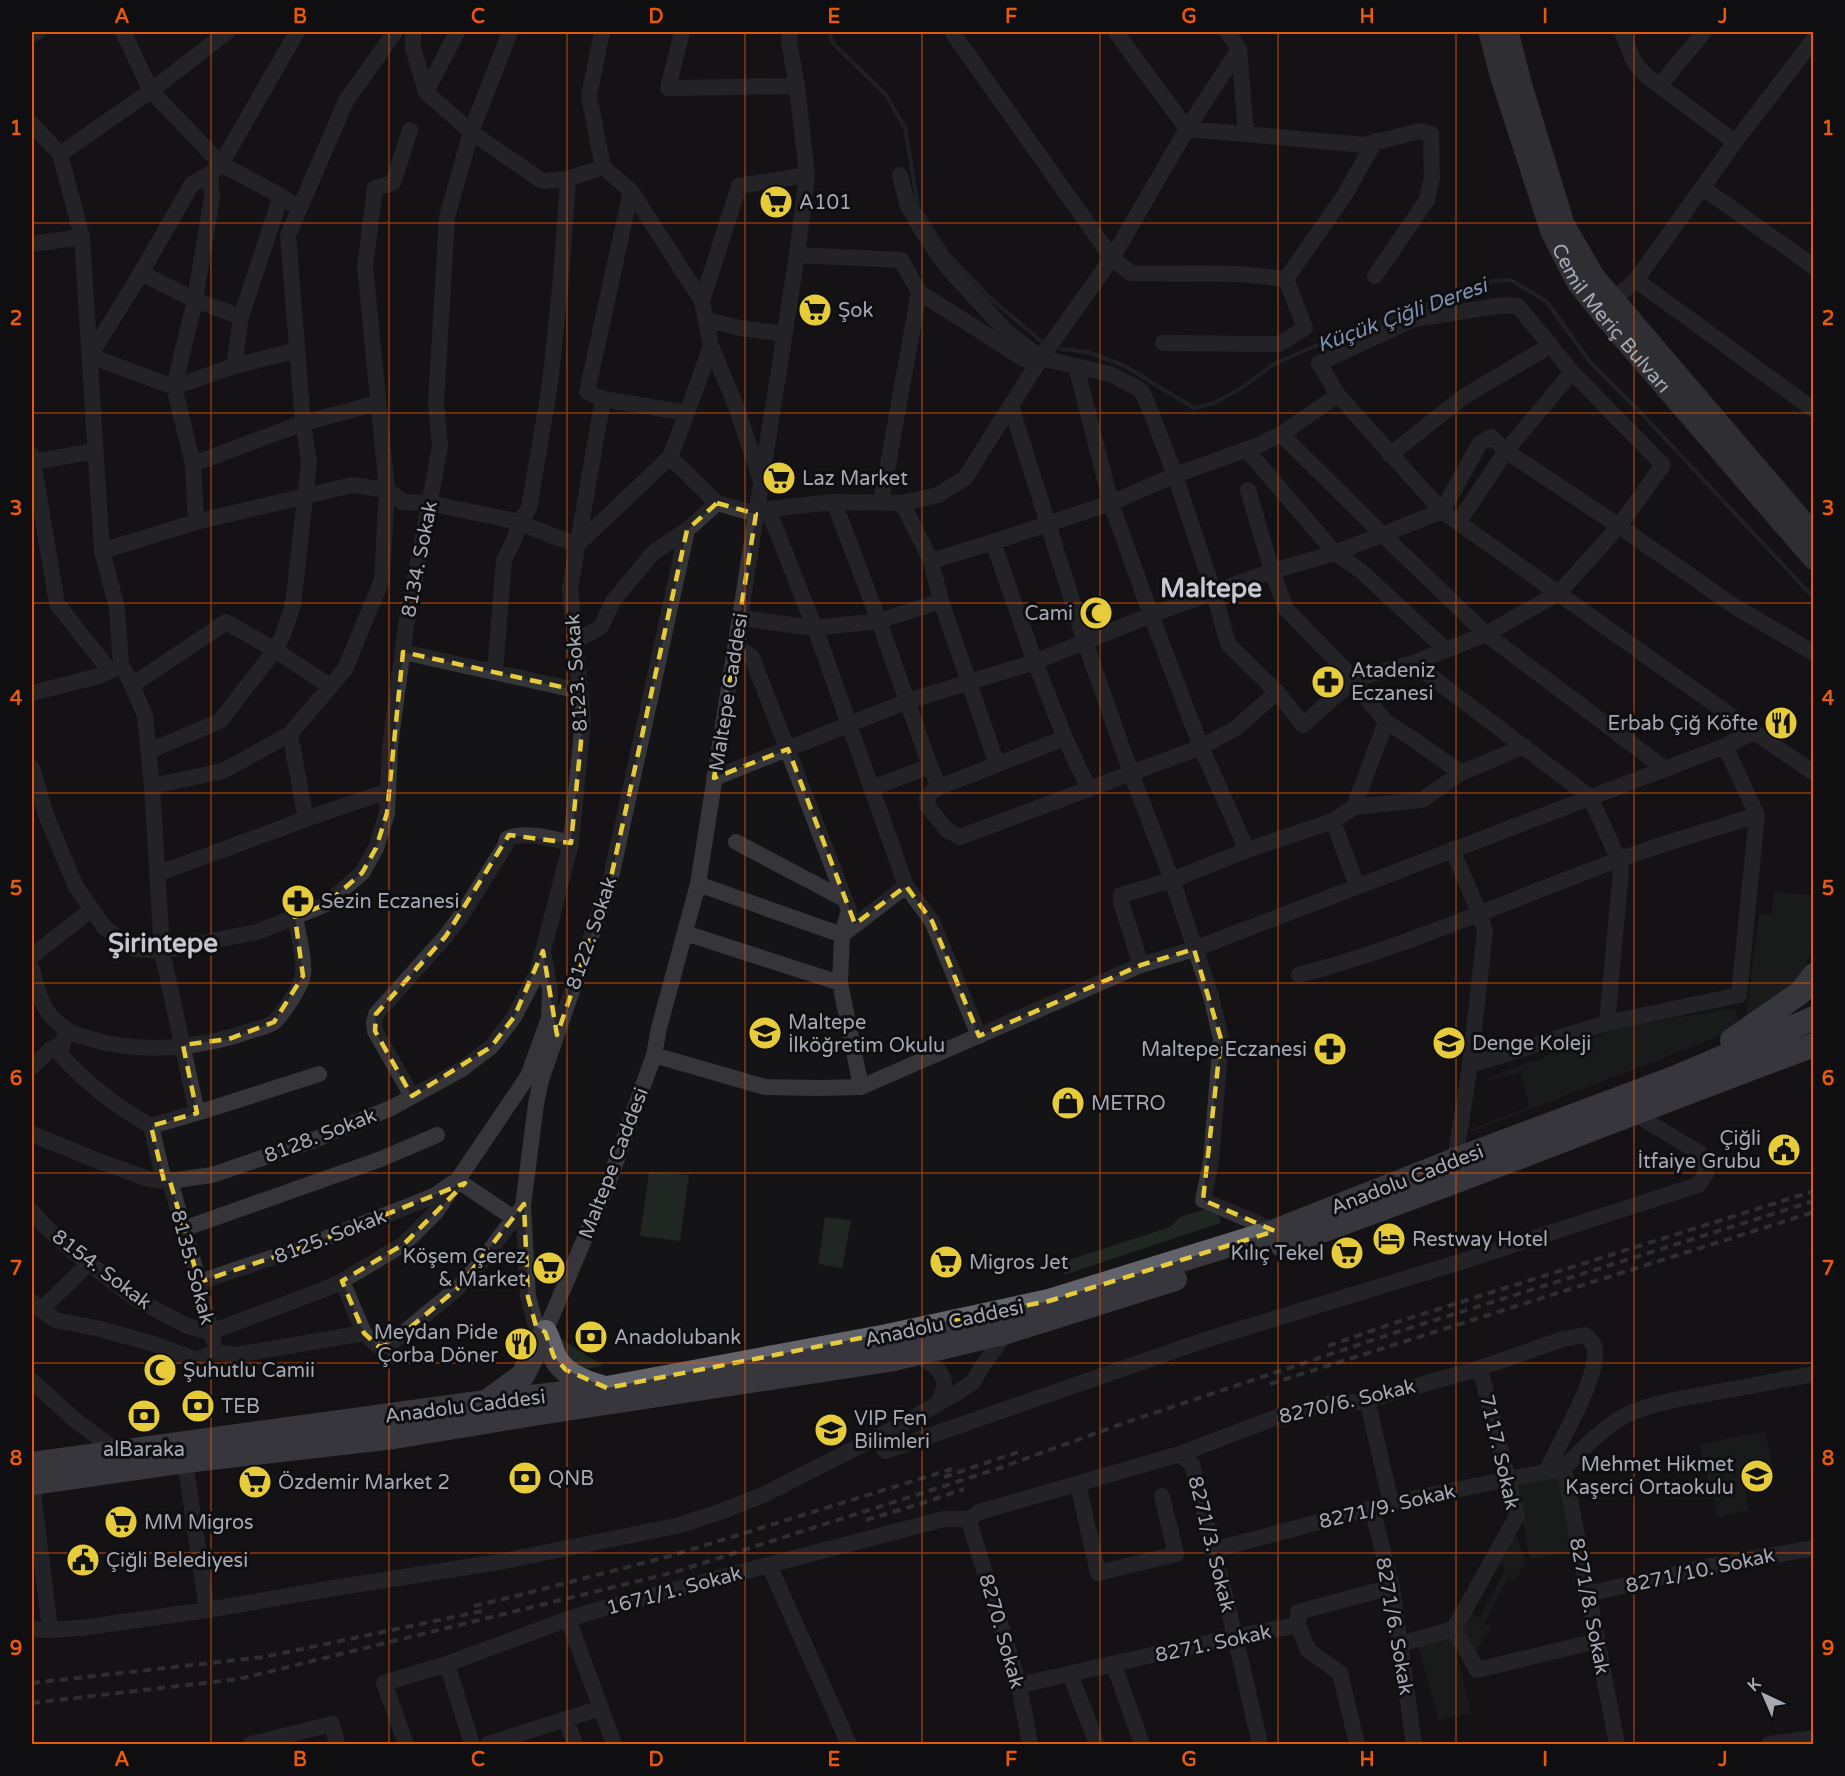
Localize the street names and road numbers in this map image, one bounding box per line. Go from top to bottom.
street label: Cemil Meriç Bulvarı [1546,240,1675,398]
street label: 8134. Sokak [397,499,443,619]
street label: Maltepe Caddesi [705,611,753,773]
street label: 8123. Sokak [561,613,593,733]
street label: 8122. Sokak [561,874,623,993]
street label: Maltepe Caddesi [574,1084,654,1242]
street label: 8128. Sokak [261,1104,380,1168]
street label: Anadolu Caddesi [1328,1140,1487,1220]
street label: 8125. Sokak [271,1205,390,1269]
street label: 8135. Sokak [165,1207,219,1327]
street label: 8154. Sokak [47,1225,156,1315]
street label: Anadolu Caddesi [863,1295,1026,1353]
street label: 8270/6. Sokak [1277,1375,1418,1429]
street label: Anadolu Caddesi [383,1385,547,1429]
street label: 7117. Sokak [1474,1393,1524,1512]
street label: 8271/3. Sokak [1183,1474,1240,1615]
street label: 8271/9. Sokak [1317,1480,1458,1534]
street label: 8271/8. Sokak [1564,1536,1614,1677]
street label: 8271/10. Sokak [1623,1543,1777,1599]
street label: 8271/6. Sokak [1370,1555,1418,1697]
street label: 1671/1. Sokak [604,1561,745,1621]
street label: 8270. Sokak [973,1571,1029,1691]
street label: 8271. Sokak [1153,1620,1273,1668]

